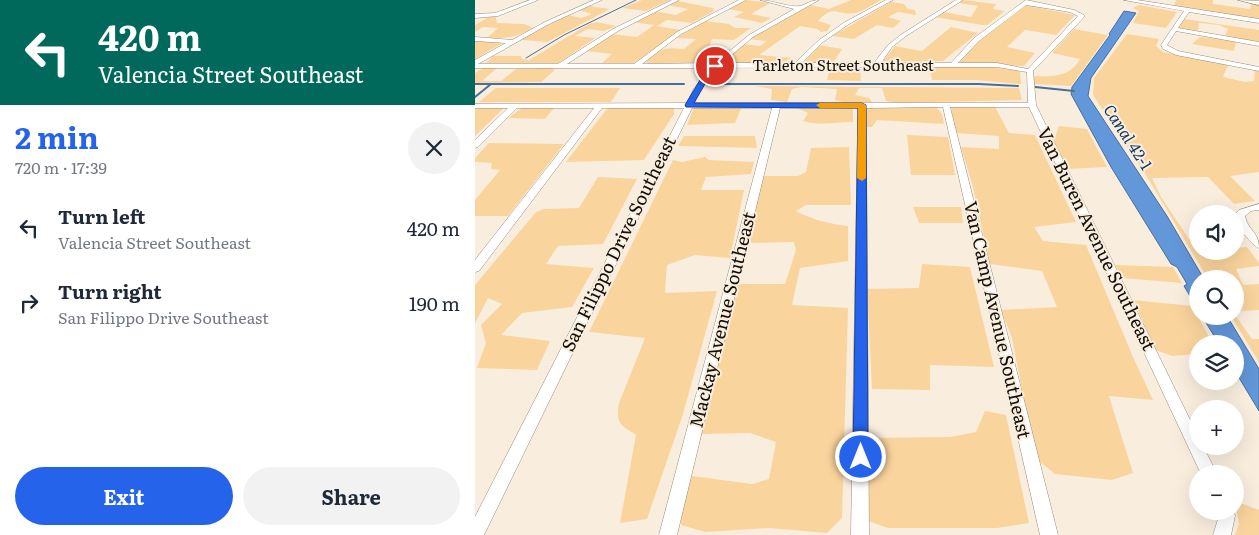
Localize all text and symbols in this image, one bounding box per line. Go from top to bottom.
text: 420 m [98,10,201,62]
icon: left [15,20,80,85]
pin [694,45,736,87]
icon: arrive [701,52,729,80]
street label: Tarleton Street Southeast [752,53,934,76]
text: Valencia Street Southeast [98,57,364,90]
water label: Canal 42-1 [1099,99,1159,174]
text: 2 min [15,114,99,158]
button: close [408,122,460,174]
street label: Van Buren Avenue Southeast [1031,122,1164,355]
street label: San Filippo Drive Southeast [554,130,682,356]
text: 720 m · 17:39 [15,155,107,179]
street label: Van Camp Avenue Southeast [958,198,1039,442]
text: Turn left [58,202,145,230]
map controls [1189,205,1244,520]
button: sound [1189,205,1244,260]
street label: Mackay Avenue Southeast [682,208,762,431]
icon: left [15,214,43,242]
text: 420 m [407,214,460,242]
text: Valencia Street Southeast [58,230,251,254]
button: search [1189,270,1244,325]
text: Turn right [58,277,162,305]
icon: right [15,289,43,317]
text: 190 m [409,289,460,317]
text: San Filippo Drive Southeast [58,305,269,329]
button: layers [1189,335,1244,390]
button: + [1189,400,1244,455]
position arrow [834,430,886,482]
button: − [1189,465,1244,520]
button: Exit [15,467,233,525]
button: Share [243,467,460,525]

